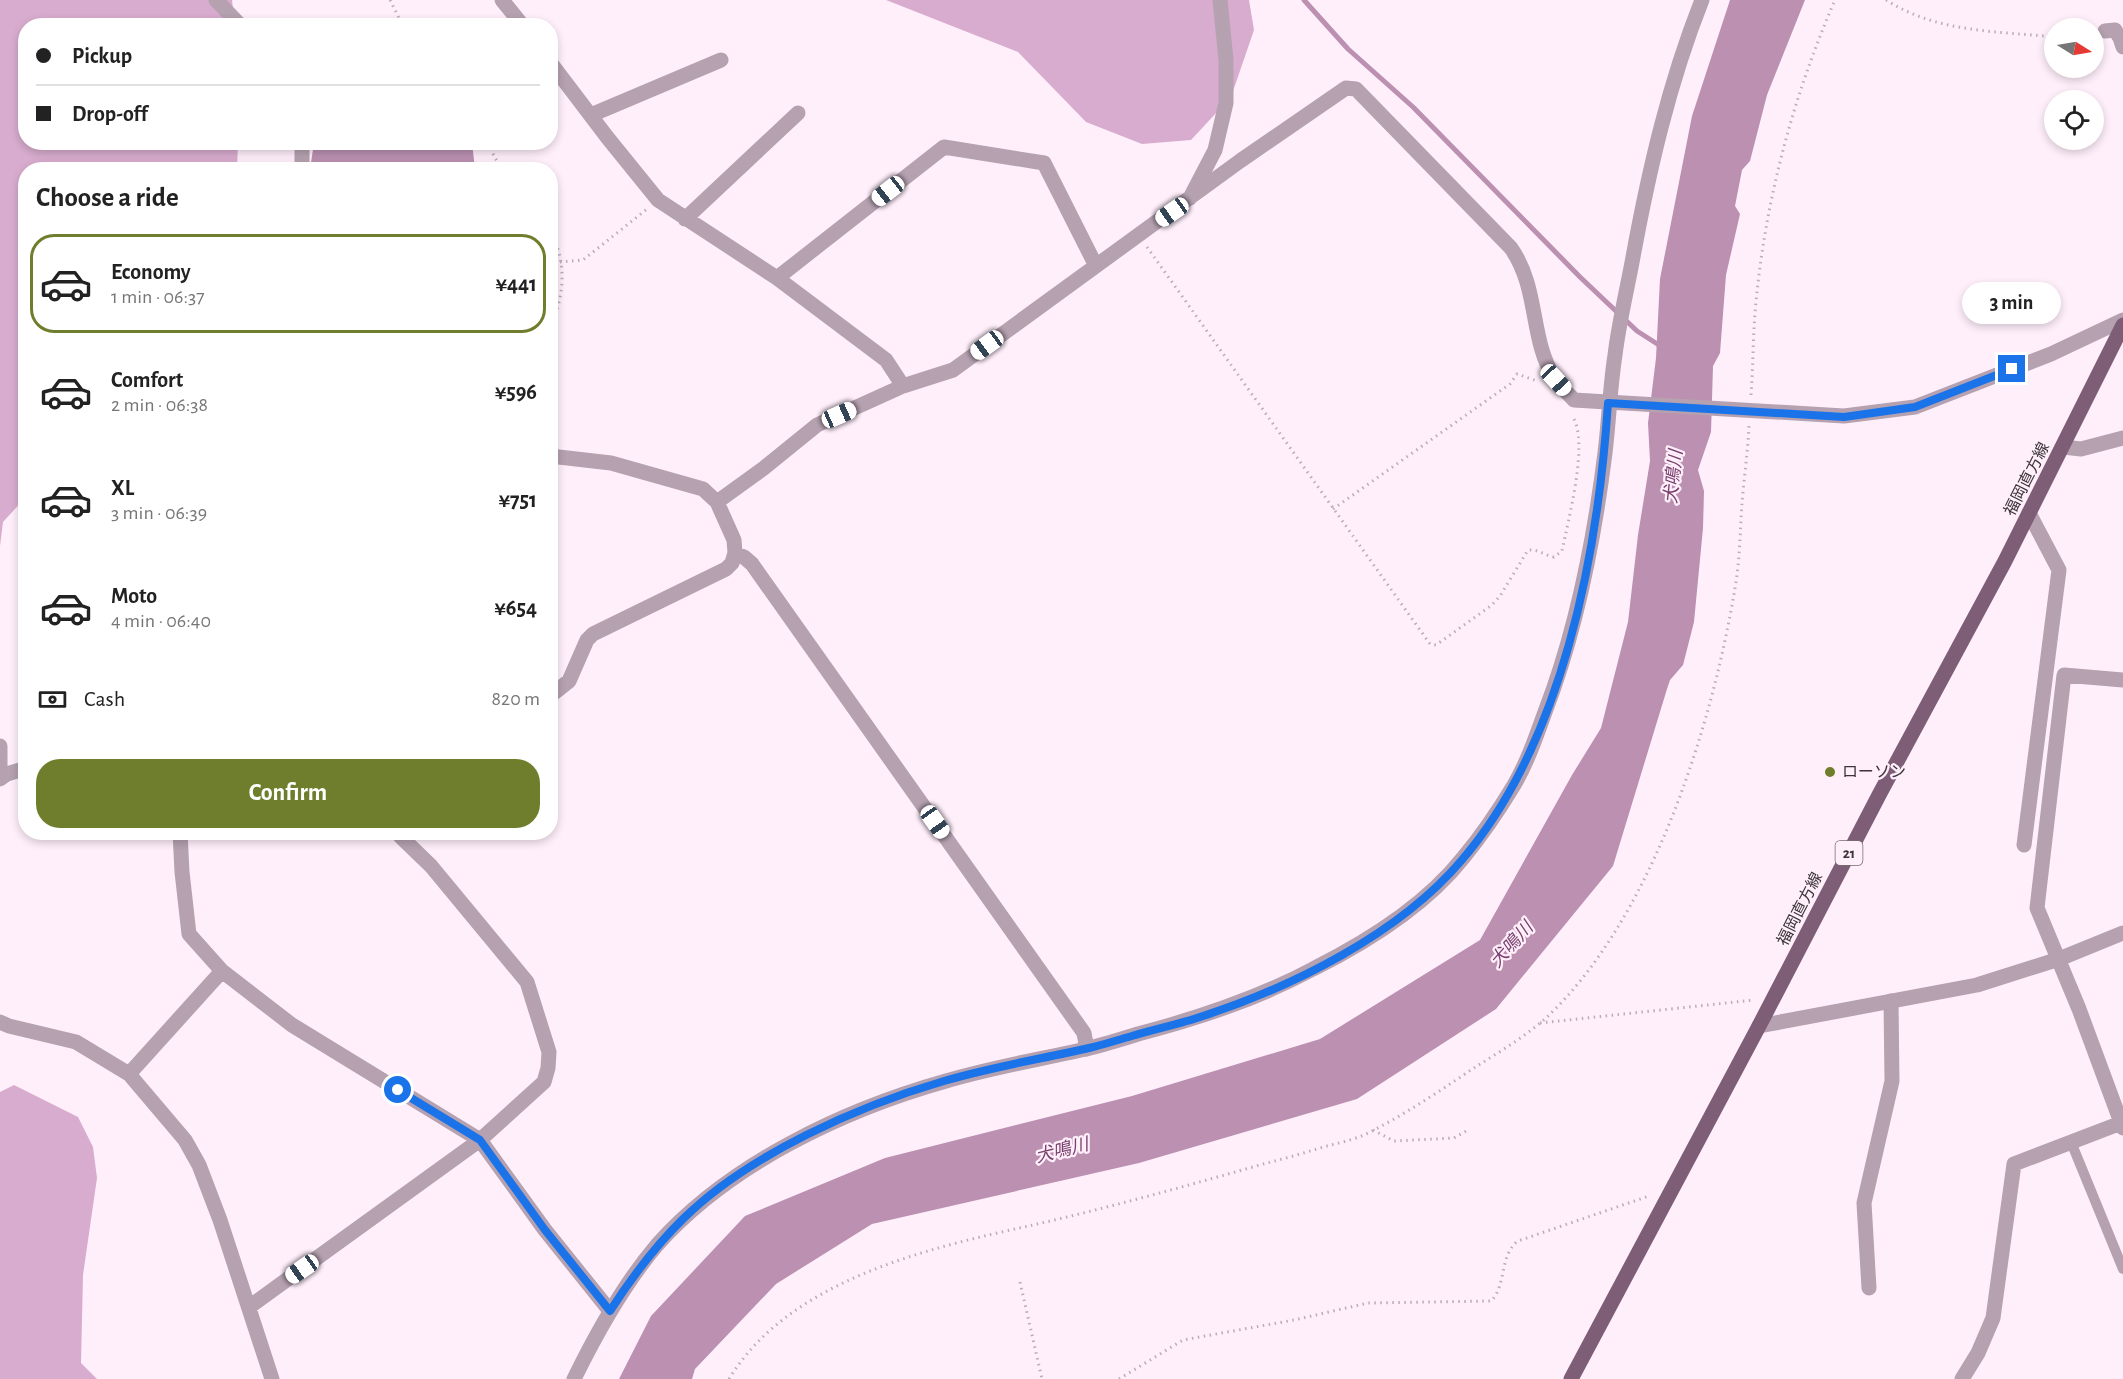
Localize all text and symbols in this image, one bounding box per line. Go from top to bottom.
north arrow [2044,18,2104,78]
map controls [2044,18,2104,150]
text: Pickup [72,45,132,67]
button: locate [2044,90,2104,150]
text: Drop-off [72,103,148,125]
car [868,173,908,209]
text: Choose a ride [36,184,179,211]
car [1152,194,1192,230]
icon: car [39,257,93,311]
text: Economy [111,261,191,283]
text: ¥441 [495,273,537,295]
callout: 3 min [1962,282,2062,324]
text: 1 min · 06:37 [111,287,205,307]
text: 3 min [1990,293,2033,313]
car [967,327,1007,363]
route end [1998,355,2025,382]
car [1537,361,1575,399]
icon: car [39,365,93,419]
text: Comfort [111,369,183,391]
text: ¥596 [495,381,537,403]
text: 2 min · 06:38 [111,395,208,415]
car [819,399,859,431]
street label: 福岡直方線 [2001,439,2052,518]
water label: 犬鳴川 [1660,447,1686,505]
icon: car [39,473,93,527]
text: XL [111,477,134,499]
text: ¥751 [498,489,537,511]
text: 3 min · 06:39 [111,503,207,523]
icon: car [39,581,93,635]
text: Moto [111,585,157,607]
text: ¥654 [494,597,537,619]
text: 4 min · 06:40 [111,611,211,631]
icon: cash [36,683,69,716]
text: Cash [84,688,125,710]
text: 820 m [492,689,540,709]
button: Confirm [36,759,540,828]
place label: ローソン [1842,764,1906,780]
marker: ローソン [1823,765,1837,779]
car [917,802,953,842]
road number: 21 [1836,841,1862,865]
street label: 福岡直方線 [1774,869,1825,948]
water label: 犬鳴川 [1486,916,1538,971]
route start [384,1076,411,1103]
water label: 犬鳴川 [1033,1133,1092,1166]
car [282,1251,322,1287]

